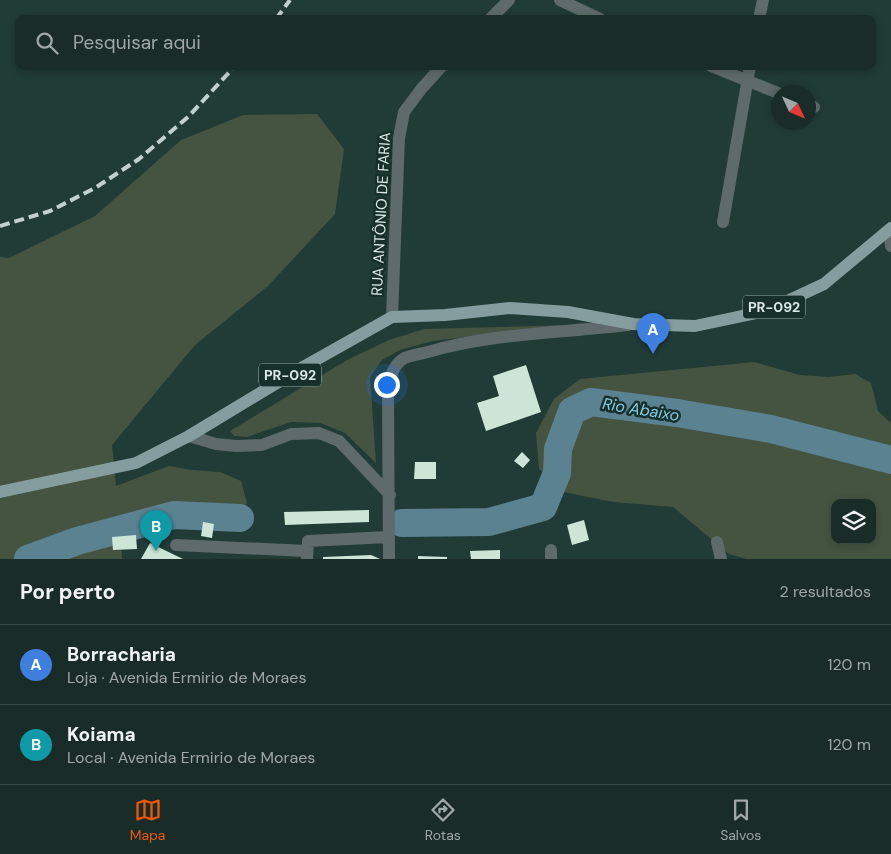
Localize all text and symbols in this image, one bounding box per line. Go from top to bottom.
search box [15,15,876,70]
icon: search [33,29,61,57]
text: Pesquisar aqui [73,30,201,55]
north arrow [771,85,816,130]
street label: RUA ANTÔNIO DE FARIA [367,132,395,296]
road number: PR-092 [743,296,805,318]
pin: A [637,313,669,354]
road number: PR-092 [259,364,321,386]
your location [374,372,400,398]
water label: Rio Abaixo [601,393,681,426]
map controls [831,499,876,544]
button: layers [831,499,876,544]
pin: B [140,510,172,551]
text: Por perto [20,578,115,606]
text: 2 resultados [780,581,871,602]
text: Borracharia [67,642,176,667]
text: A [30,654,42,675]
text: 120 m [827,654,871,675]
text: Loja · Avenida Ermirio de Moraes [67,667,306,688]
text: Koiama [67,722,136,747]
text: B [31,734,41,755]
text: 120 m [827,734,871,755]
text: Local · Avenida Ermirio de Moraes [67,747,315,768]
tab: Mapa [130,796,165,844]
tab: Rotas [425,796,461,844]
tab: Salvos [720,796,761,844]

